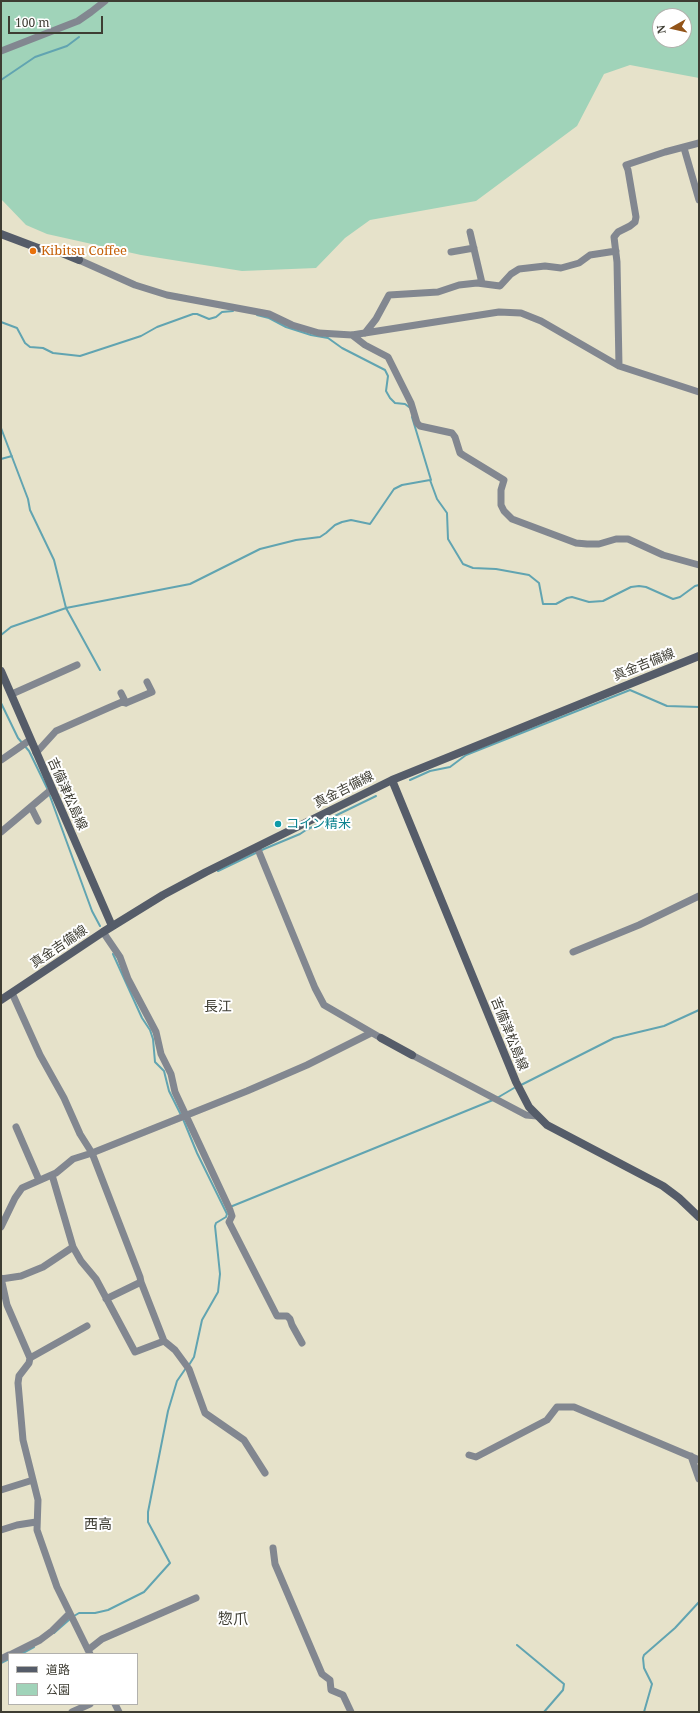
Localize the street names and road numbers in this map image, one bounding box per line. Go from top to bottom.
street label: 真金吉備線 [611,646,677,684]
street label: 吉備津松島線 [44,755,90,833]
street label: 真金吉備線 [312,768,376,812]
street label: 真金吉備線 [28,922,90,972]
street label: 吉備津松島線 [487,995,531,1073]

